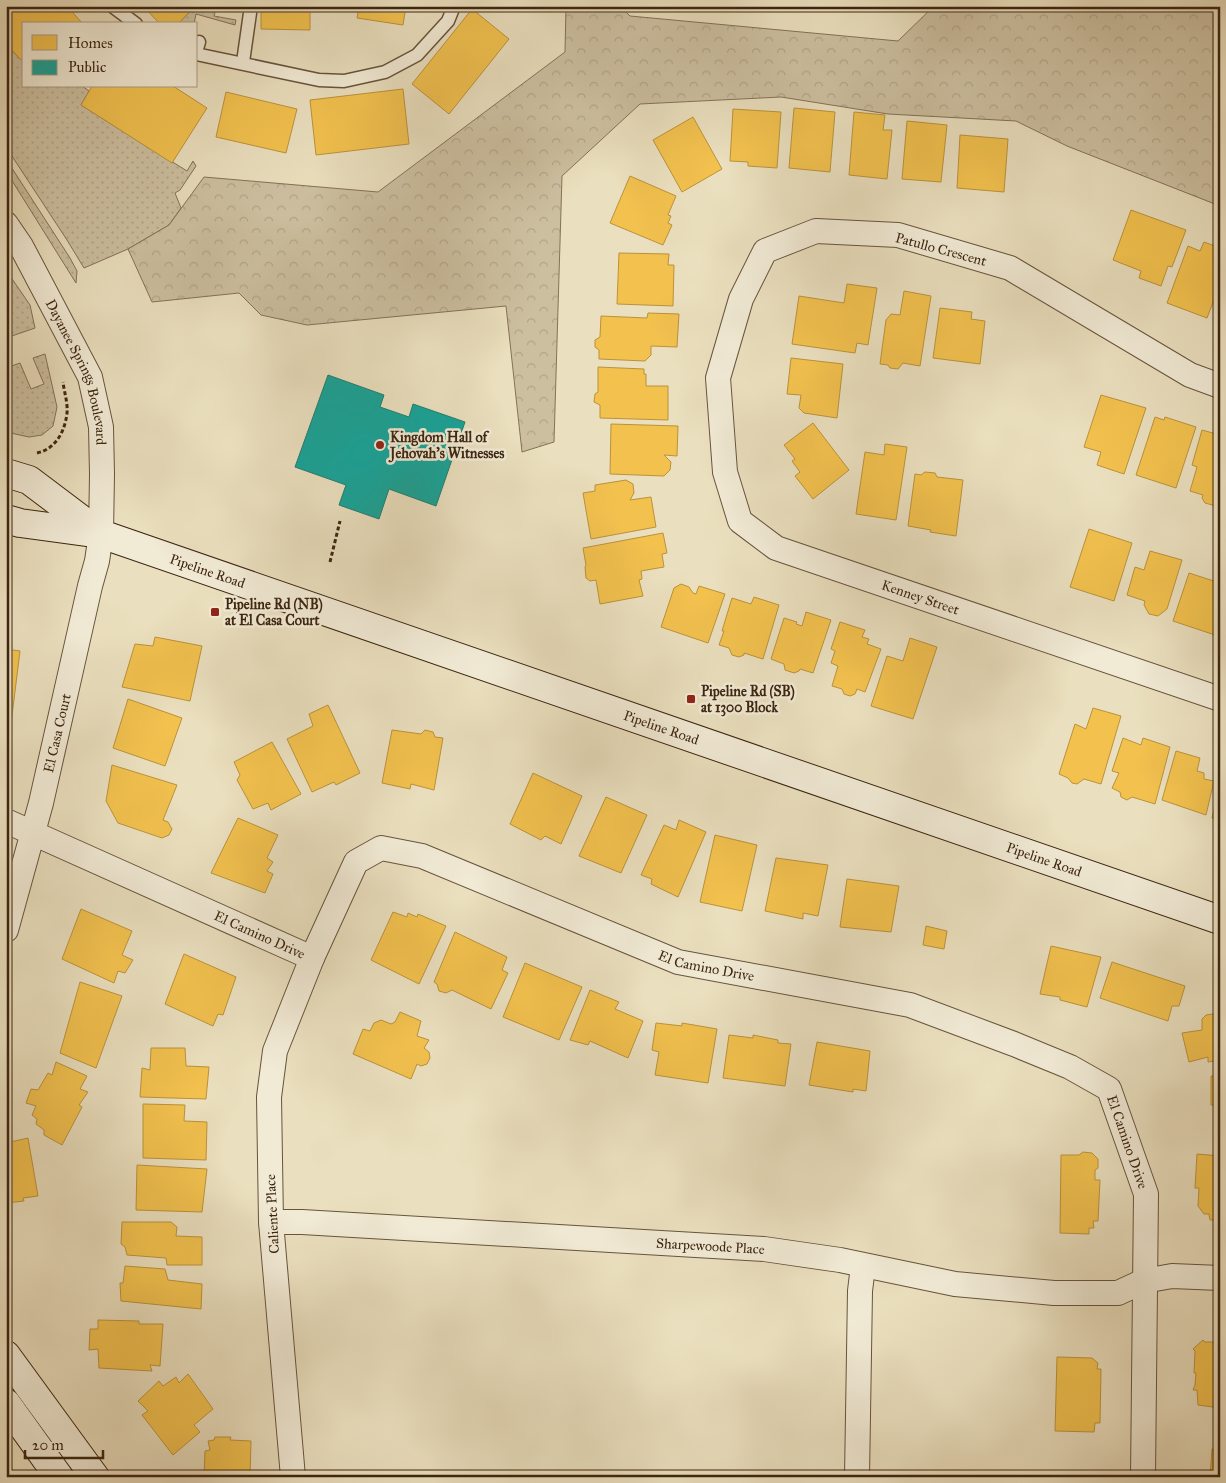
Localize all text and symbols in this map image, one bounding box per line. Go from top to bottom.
legend [22,22,198,88]
text: Homes [68,34,113,52]
text: Public [68,58,106,76]
street label: Patullo Crescent [893,229,988,270]
street label: Dayanee Springs Boulevard [42,297,109,445]
place label: Kingdom Hall of Jehovah's Witnesses [388,429,504,463]
marker: Kingdom Hall of Jehovah's Witnesses [374,439,386,451]
street label: Pipeline Road [167,550,247,592]
street label: Kenney Street [879,577,961,619]
place label: Pipeline Rd (NB) at El Casa Court [225,596,323,629]
marker: Pipeline Rd (NB) at El Casa Court [209,606,221,618]
place label: Pipeline Rd (SB) at 1300 Block [701,683,795,717]
street label: El Casa Court [40,692,75,774]
marker: Pipeline Rd (SB) at 1300 Block [685,693,697,705]
street label: Pipeline Road [621,707,701,749]
street label: Pipeline Road [1004,839,1084,881]
street label: El Camino Drive [211,907,308,963]
street label: El Camino Drive [656,947,756,985]
street label: El Camino Drive [1103,1093,1152,1191]
street label: Caliente Place [262,1174,283,1254]
street label: Sharpewoode Place [656,1235,765,1258]
scale bar [25,1428,102,1460]
text: 20 m [32,1436,64,1454]

